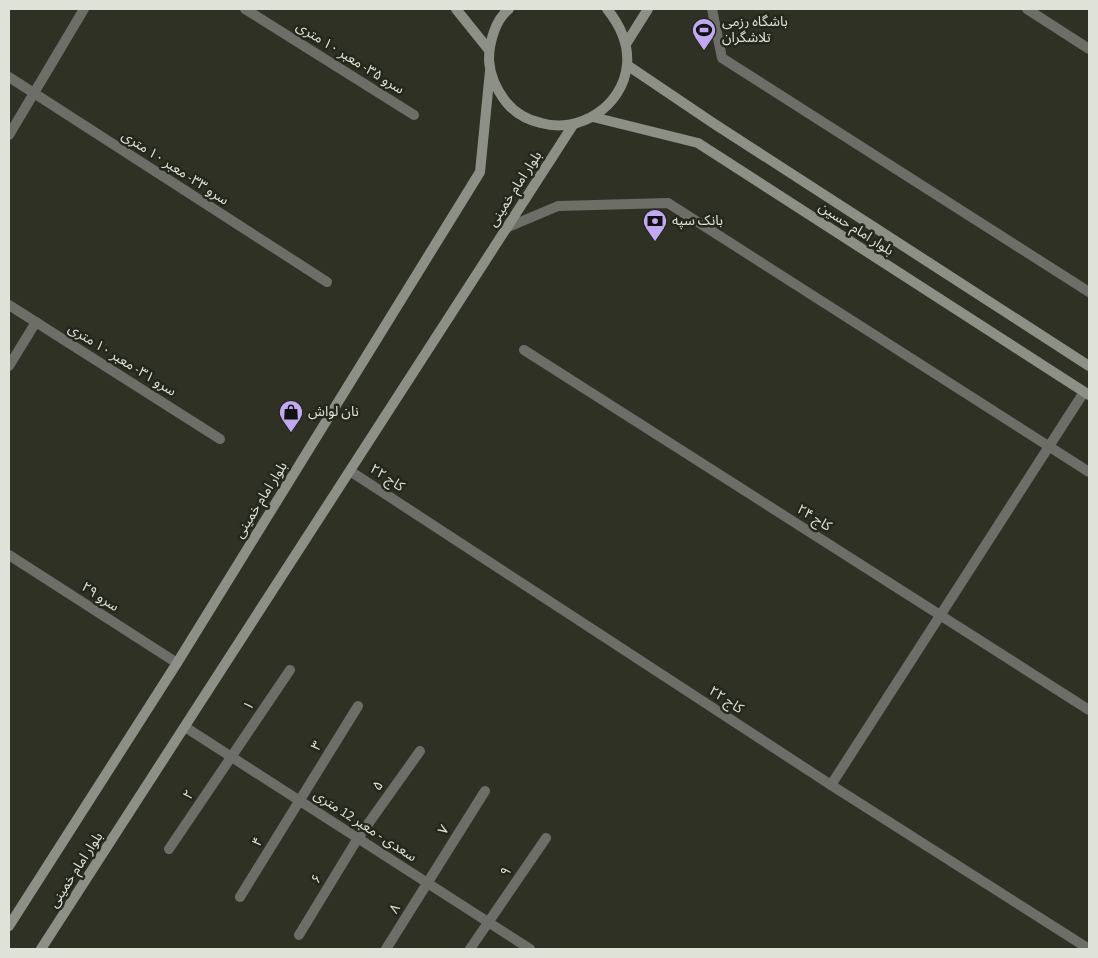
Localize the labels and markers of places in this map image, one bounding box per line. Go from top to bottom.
place label: باشگاه رزمی تلاشگران [722,12,788,48]
sports icon: باشگاه رزمی تلاشگران [691,17,717,51]
bank icon: بانک سپه [642,208,668,242]
place label: بانک سپه [672,211,723,231]
shop icon: نان لواش [278,399,304,433]
place label: نان لواش [308,402,359,422]

